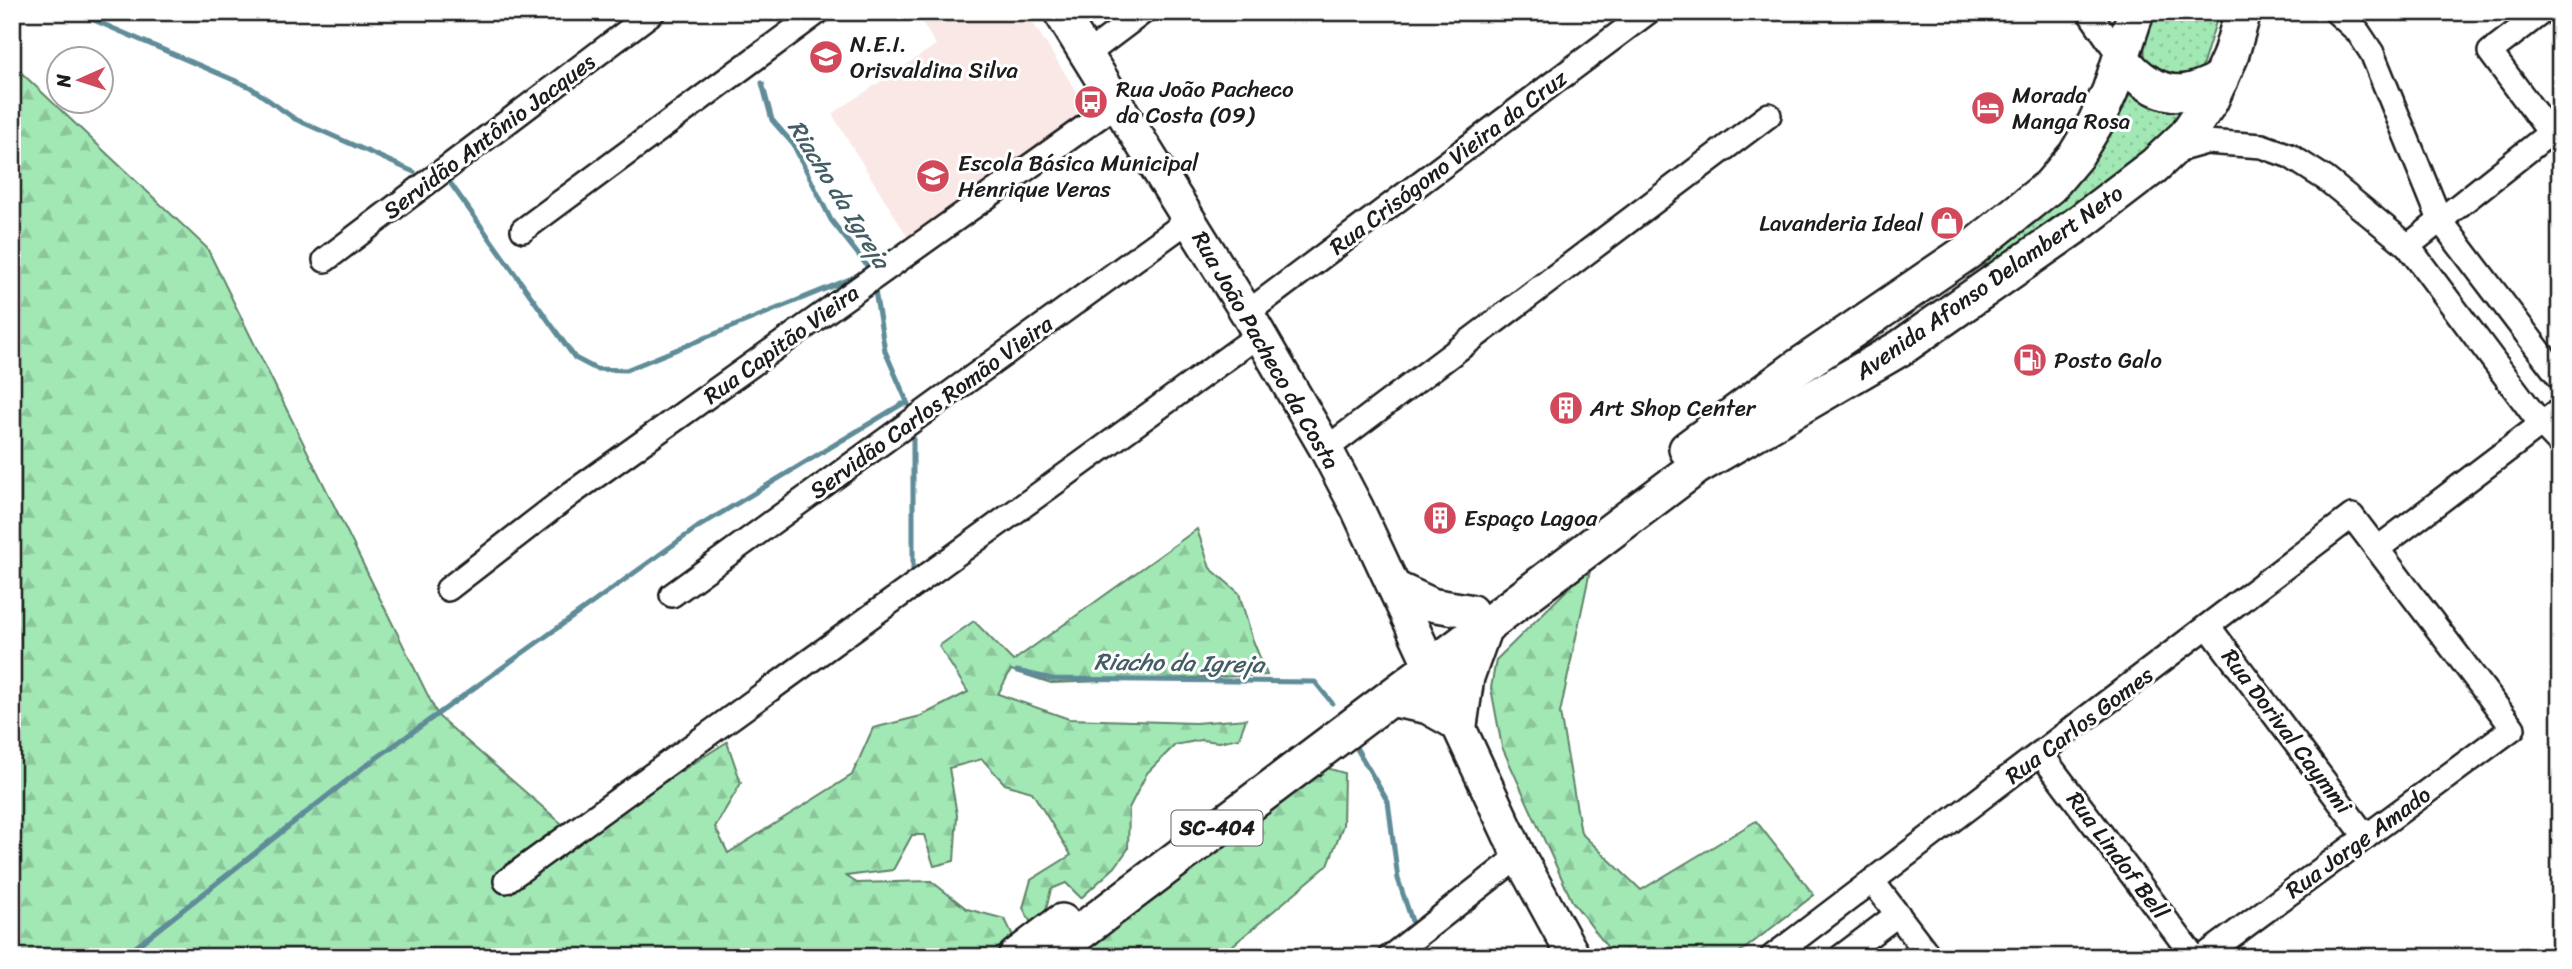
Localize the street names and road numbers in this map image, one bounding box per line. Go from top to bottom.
street label: Servidão Antônio Jacques [374,42,605,230]
street label: Rua Crisógono Vieira da Cruz [1320,58,1577,266]
street label: Avenida Afonso Delambert Neto [1845,173,2133,392]
street label: Rua João Pacheco da Costa [1180,223,1351,478]
street label: Rua Capitão Vieira [694,273,869,415]
street label: Servidão Carlos Romão Vieira [801,304,1062,510]
street label: Rua Dorival Caymmi [2210,639,2363,824]
street label: Rua Carlos Gomes [1996,655,2163,795]
street label: Rua Jorge Amado [2276,775,2440,910]
street label: Rua Lindof Bell [2055,782,2180,929]
road number: SC-404 [1172,810,1262,846]

